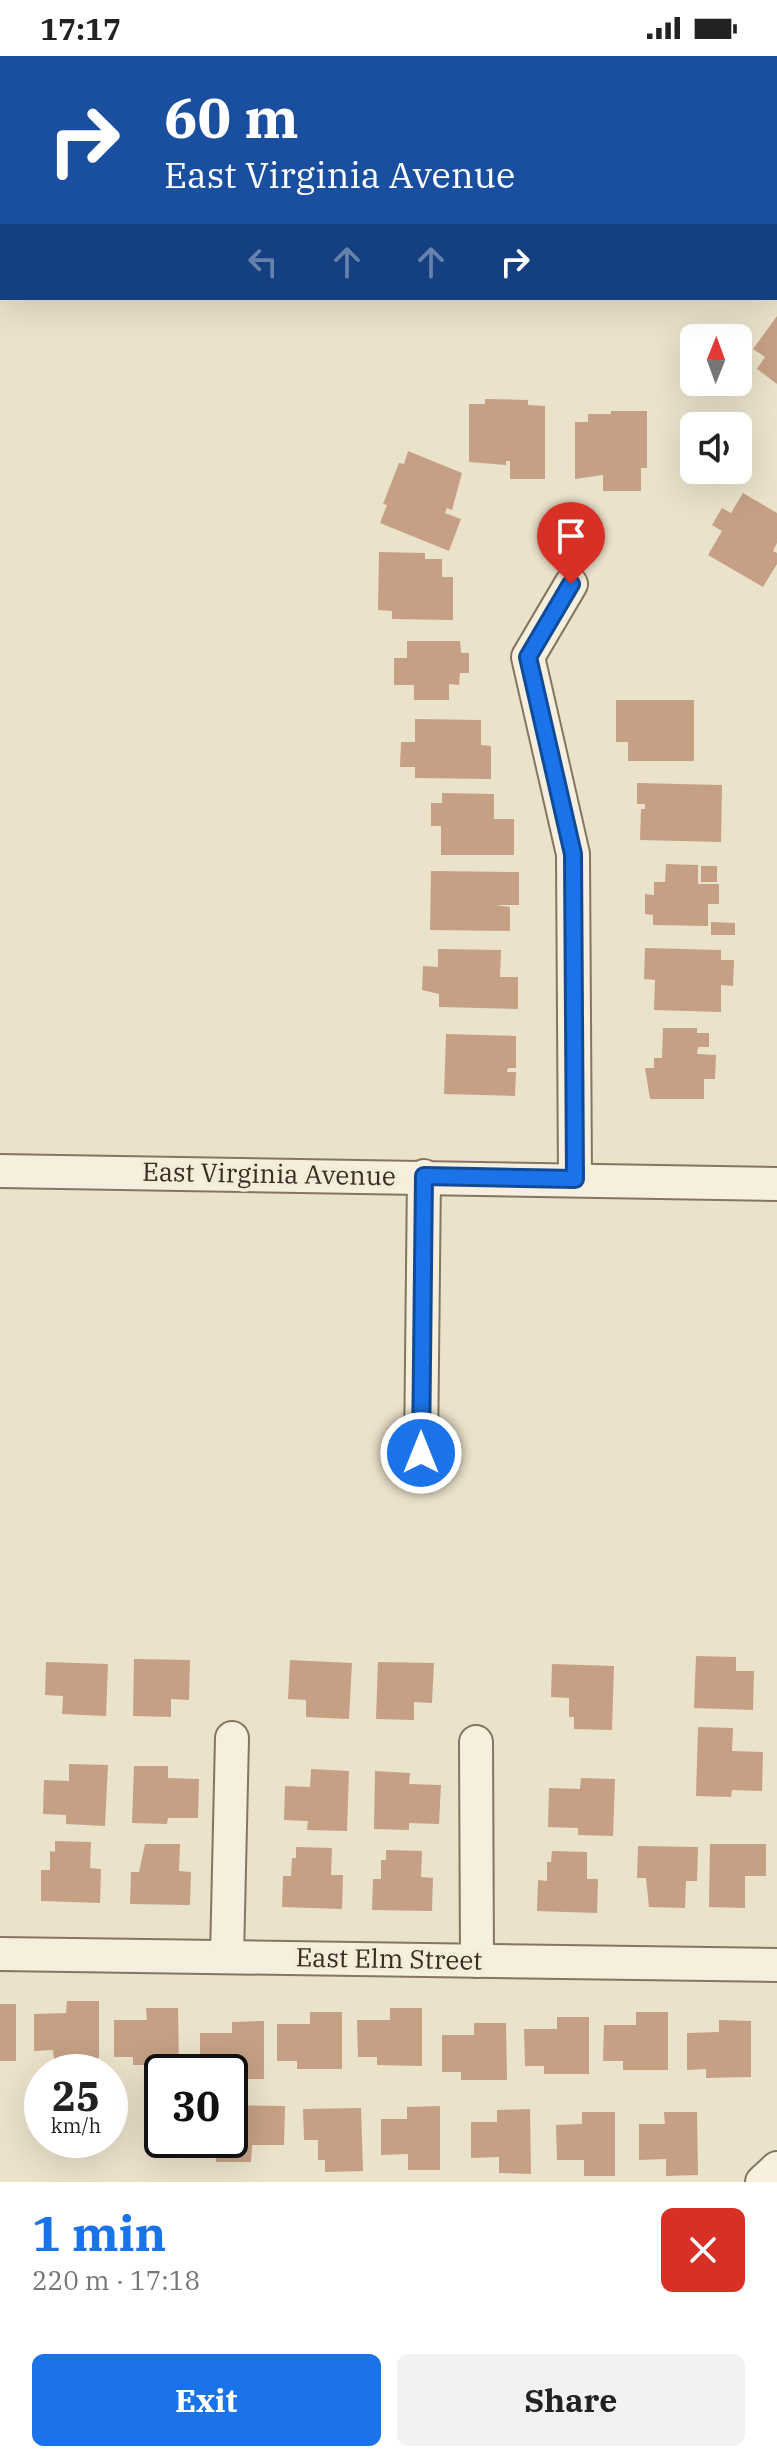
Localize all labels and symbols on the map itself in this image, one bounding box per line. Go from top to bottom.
north arrow [680,324,752,396]
pin [537,502,605,584]
street label: East Virginia Avenue [142,1154,396,1192]
position arrow [379,1411,463,1495]
street label: East Elm Street [295,1939,483,1977]
speed limit sign: 30 [144,2054,248,2158]

